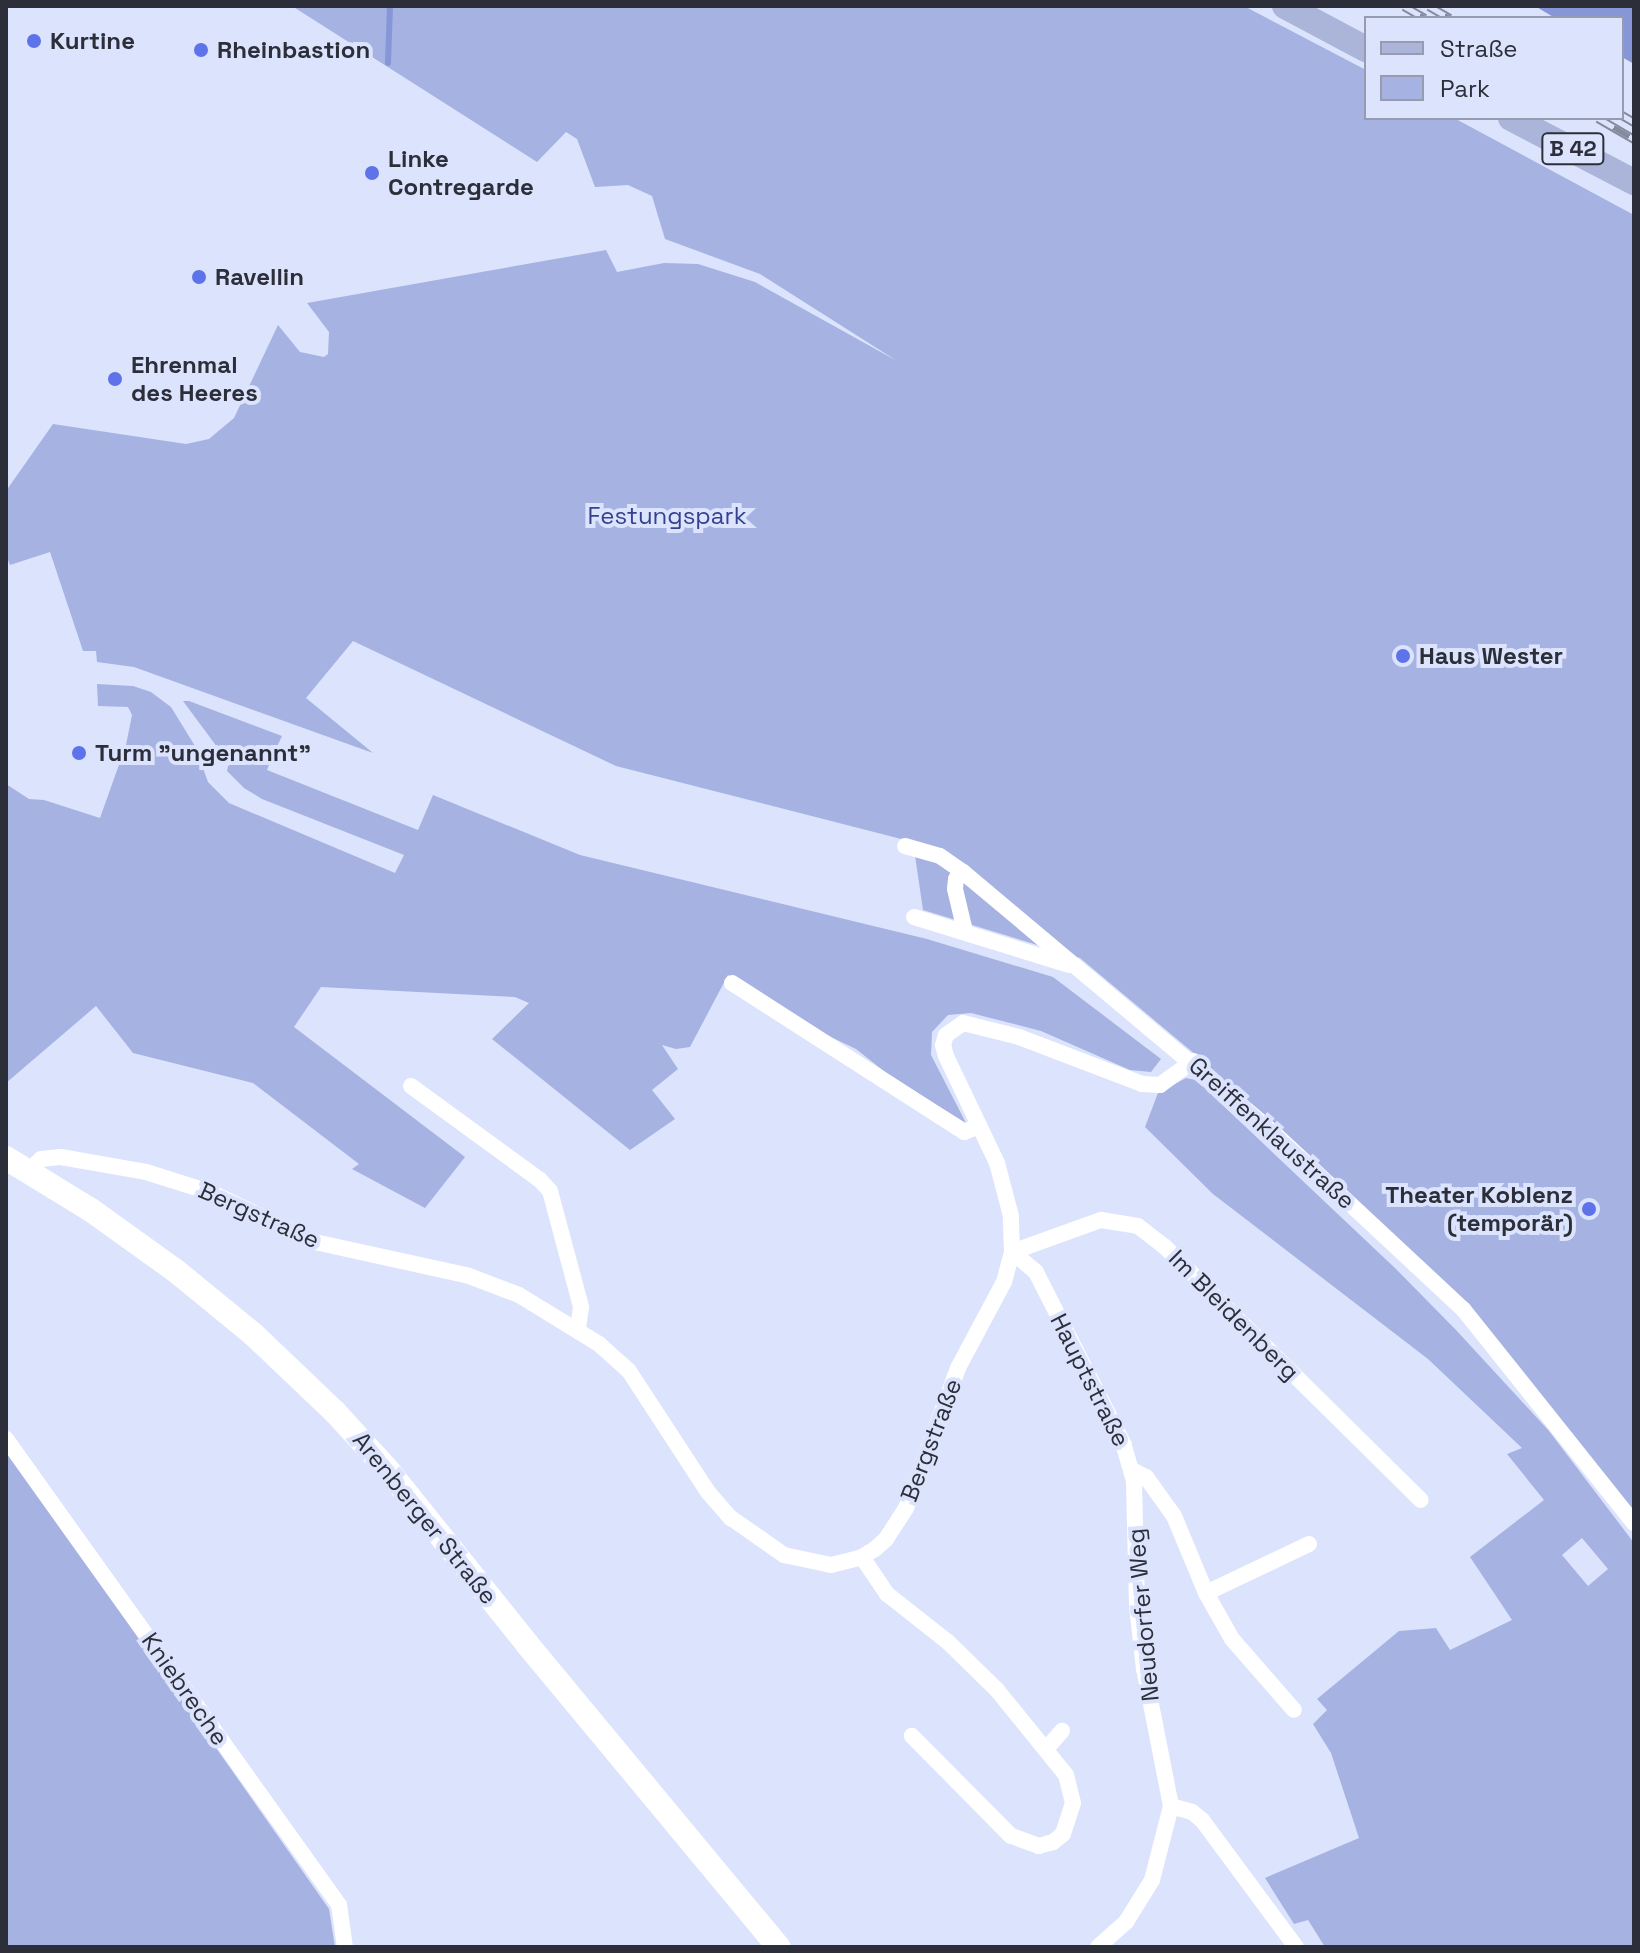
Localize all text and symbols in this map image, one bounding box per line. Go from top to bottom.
legend [1364,16,1624,120]
place label: Kurtine [50,27,135,55]
marker: Kurtine [25,32,43,50]
text: Straße [1440,33,1517,64]
place label: Rheinbastion [217,36,370,64]
marker: Rheinbastion [192,41,210,59]
text: Park [1440,73,1490,104]
road number: B 42 [1541,131,1605,167]
place label: Linke Contregarde [388,145,534,201]
marker: Linke Contregarde [363,164,381,182]
place label: Ravellin [215,263,304,291]
marker: Ravellin [190,268,208,286]
place label: Ehrenmal des Heeres [131,351,258,407]
marker: Ehrenmal des Heeres [106,370,124,388]
park label: Festungspark [587,502,747,530]
place label: Haus Wester [1419,642,1563,670]
marker: Haus Wester [1394,647,1412,665]
place label: Turm "ungenannt" [95,739,311,767]
marker: Turm "ungenannt" [70,744,88,762]
street label: Greiffenklaustraße [1183,1051,1361,1215]
street label: Bergstraße [194,1176,324,1254]
place label: Theater Koblenz (temporär) [1385,1181,1573,1237]
marker: Theater Koblenz (temporär) [1580,1200,1598,1218]
street label: Im Bleidenberg [1163,1244,1305,1386]
street label: Hauptstraße [1044,1309,1136,1451]
street label: Bergstraße [894,1375,968,1505]
street label: Arenberger Straße [347,1426,503,1610]
street label: Neudorfer Weg [1121,1527,1165,1703]
street label: Kniebreche [136,1627,234,1751]

